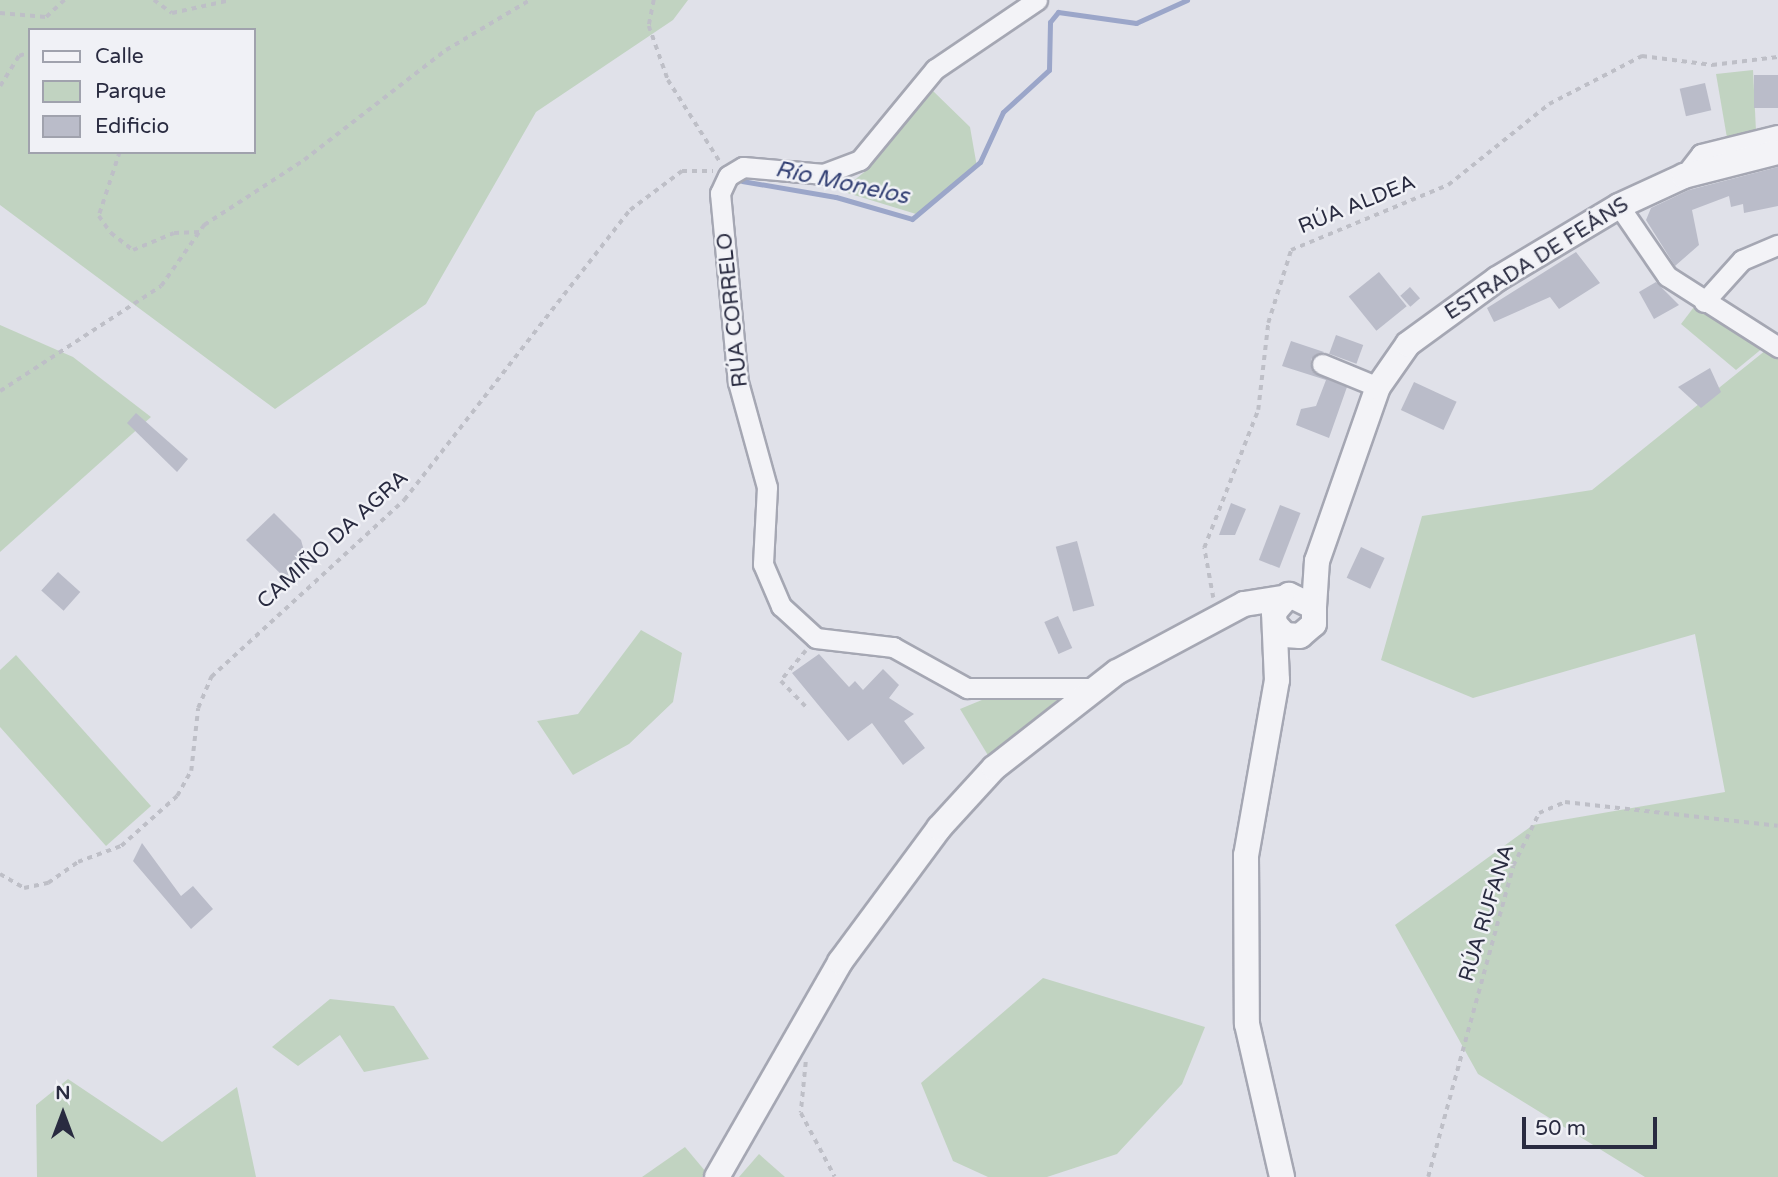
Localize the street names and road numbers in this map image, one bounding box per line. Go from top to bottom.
street label: RÚA ALDEA [1295,170,1419,240]
street label: ESTRADA DE FEÁNS [1441,192,1633,326]
street label: RÚA CORRELO [712,231,754,389]
street label: CAMIÑO DA AGRA [252,466,414,614]
street label: RÚA RUFANA [1454,841,1520,985]

